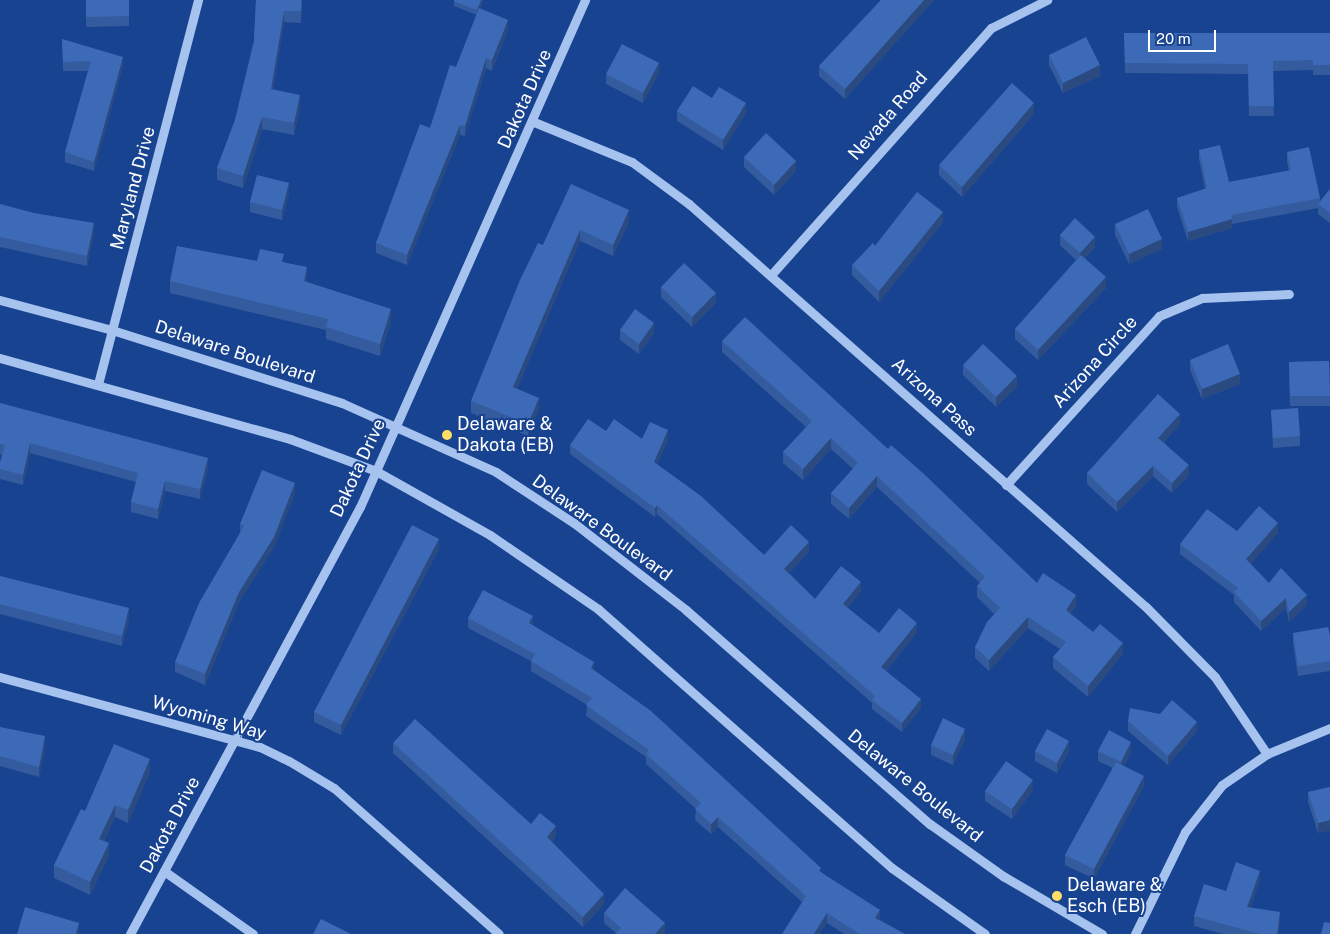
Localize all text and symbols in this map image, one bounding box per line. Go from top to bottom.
scale bar [1150,20,1218,52]
text: 20 m [1156,30,1191,47]
street label: Dakota Drive [494,46,556,152]
street label: Nevada Road [844,67,932,165]
street label: Maryland Drive [106,124,160,252]
street label: Arizona Circle [1048,312,1142,412]
street label: Delaware Boulevard [152,316,318,388]
street label: Arizona Pass [887,353,981,441]
place label: Delaware & Dakota (EB) [457,414,554,456]
street label: Dakota Drive [326,415,390,521]
marker: Delaware & Dakota (EB) [441,429,453,441]
street label: Delaware Boulevard [528,470,676,586]
street label: Wyoming Way [149,691,269,745]
street label: Delaware Boulevard [843,725,987,847]
street label: Dakota Drive [136,773,204,877]
place label: Delaware & Esch (EB) [1067,875,1163,918]
marker: Delaware & Esch (EB) [1051,890,1063,902]

